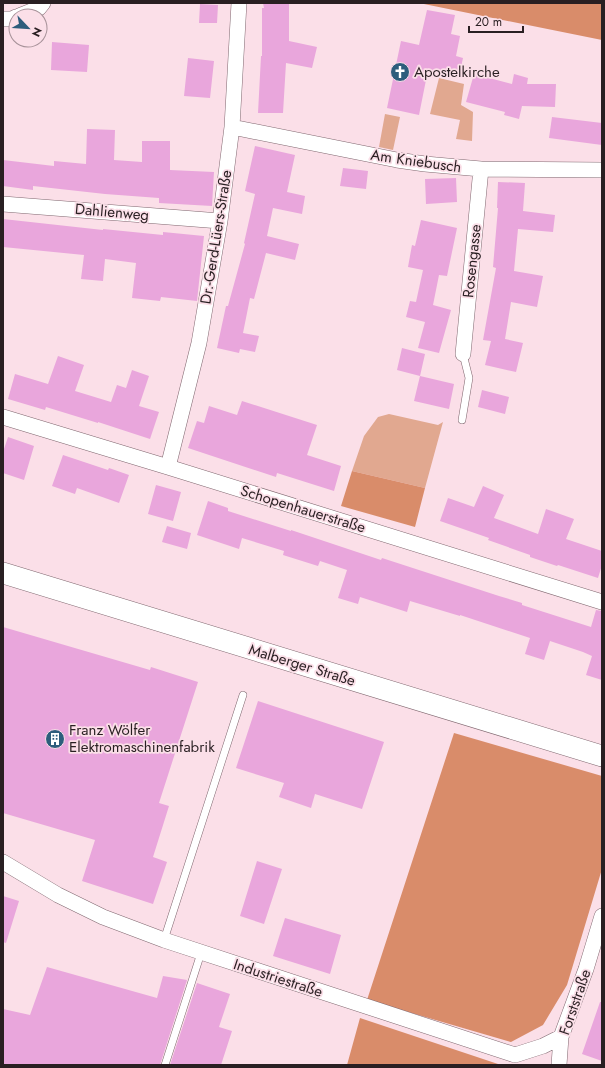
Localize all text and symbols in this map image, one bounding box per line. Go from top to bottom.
north arrow [8,8,48,48]
scale bar [469,8,523,34]
text: 20 m [475,13,502,31]
text: N [28,25,46,40]
church icon: Apostelkirche [389,61,411,83]
place label: Apostelkirche [414,61,500,83]
street label: Am Kniebusch [369,144,463,178]
street label: Dr.-Gerd-Lüers-Straße [195,168,237,306]
street label: Dahlienweg [74,198,150,226]
street label: Rosengasse [457,223,487,299]
street label: Schopenhauerstraße [238,480,368,539]
street label: Malberger Straße [246,638,358,692]
place label: Franz Wölfer Elektromaschinenfabrik [69,719,215,758]
building icon: Franz Wölfer Elektromaschinenfabrik [44,728,66,750]
street label: Industriestraße [231,953,326,1003]
street label: Forststraße [553,966,597,1038]

